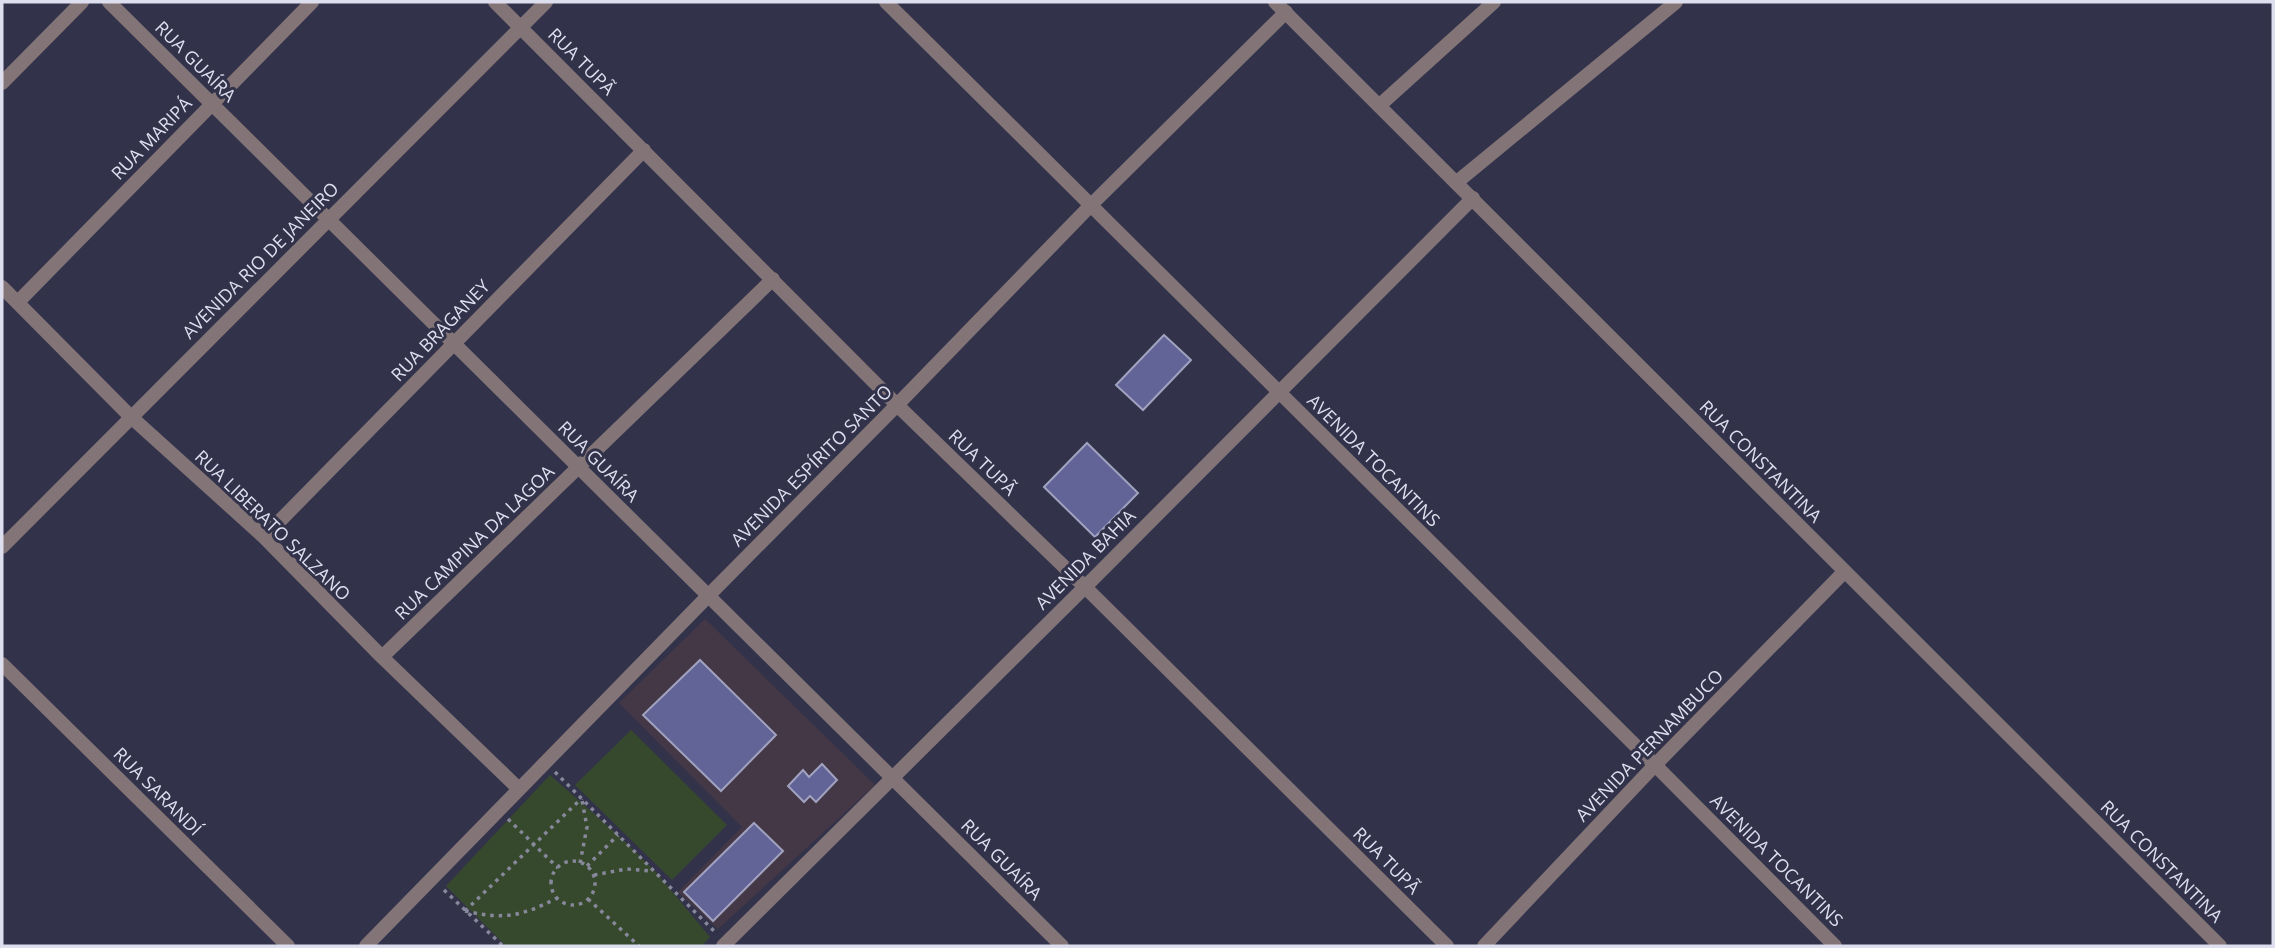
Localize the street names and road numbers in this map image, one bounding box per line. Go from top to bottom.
street label: RUA GUAÍRA [150,15,242,107]
street label: RUA TUPÃ [543,22,621,100]
street label: RUA MARIPÁ [105,91,197,185]
street label: AVENIDA RIO DE JANEIRO [176,176,344,344]
street label: RUA BRAGANEY [385,273,495,386]
street label: AVENIDA ESPÍRITO SANTO [725,379,897,551]
street label: AVENIDA TOCANTINS [1302,388,1446,532]
street label: RUA CONSTANTINA [1695,395,1828,528]
street label: RUA GUAÍRA [553,415,645,507]
street label: RUA TUPÃ [944,424,1023,501]
street label: RUA LIBERATO SALZANO [190,444,356,606]
street label: RUA CAMPINA DA LAGOA [389,459,559,625]
street label: AVENIDA BAHIA [1030,503,1141,614]
street label: AVENIDA PERNAMBUCO [1570,664,1728,826]
street label: RUA SARANDÍ [109,742,208,841]
street label: AVENIDA TOCANTINS [1705,788,1849,932]
street label: RUA CONSTANTINA [2096,795,2229,928]
street label: RUA GUAÍRA [956,813,1048,905]
street label: RUA TUPÃ [1348,821,1426,899]

